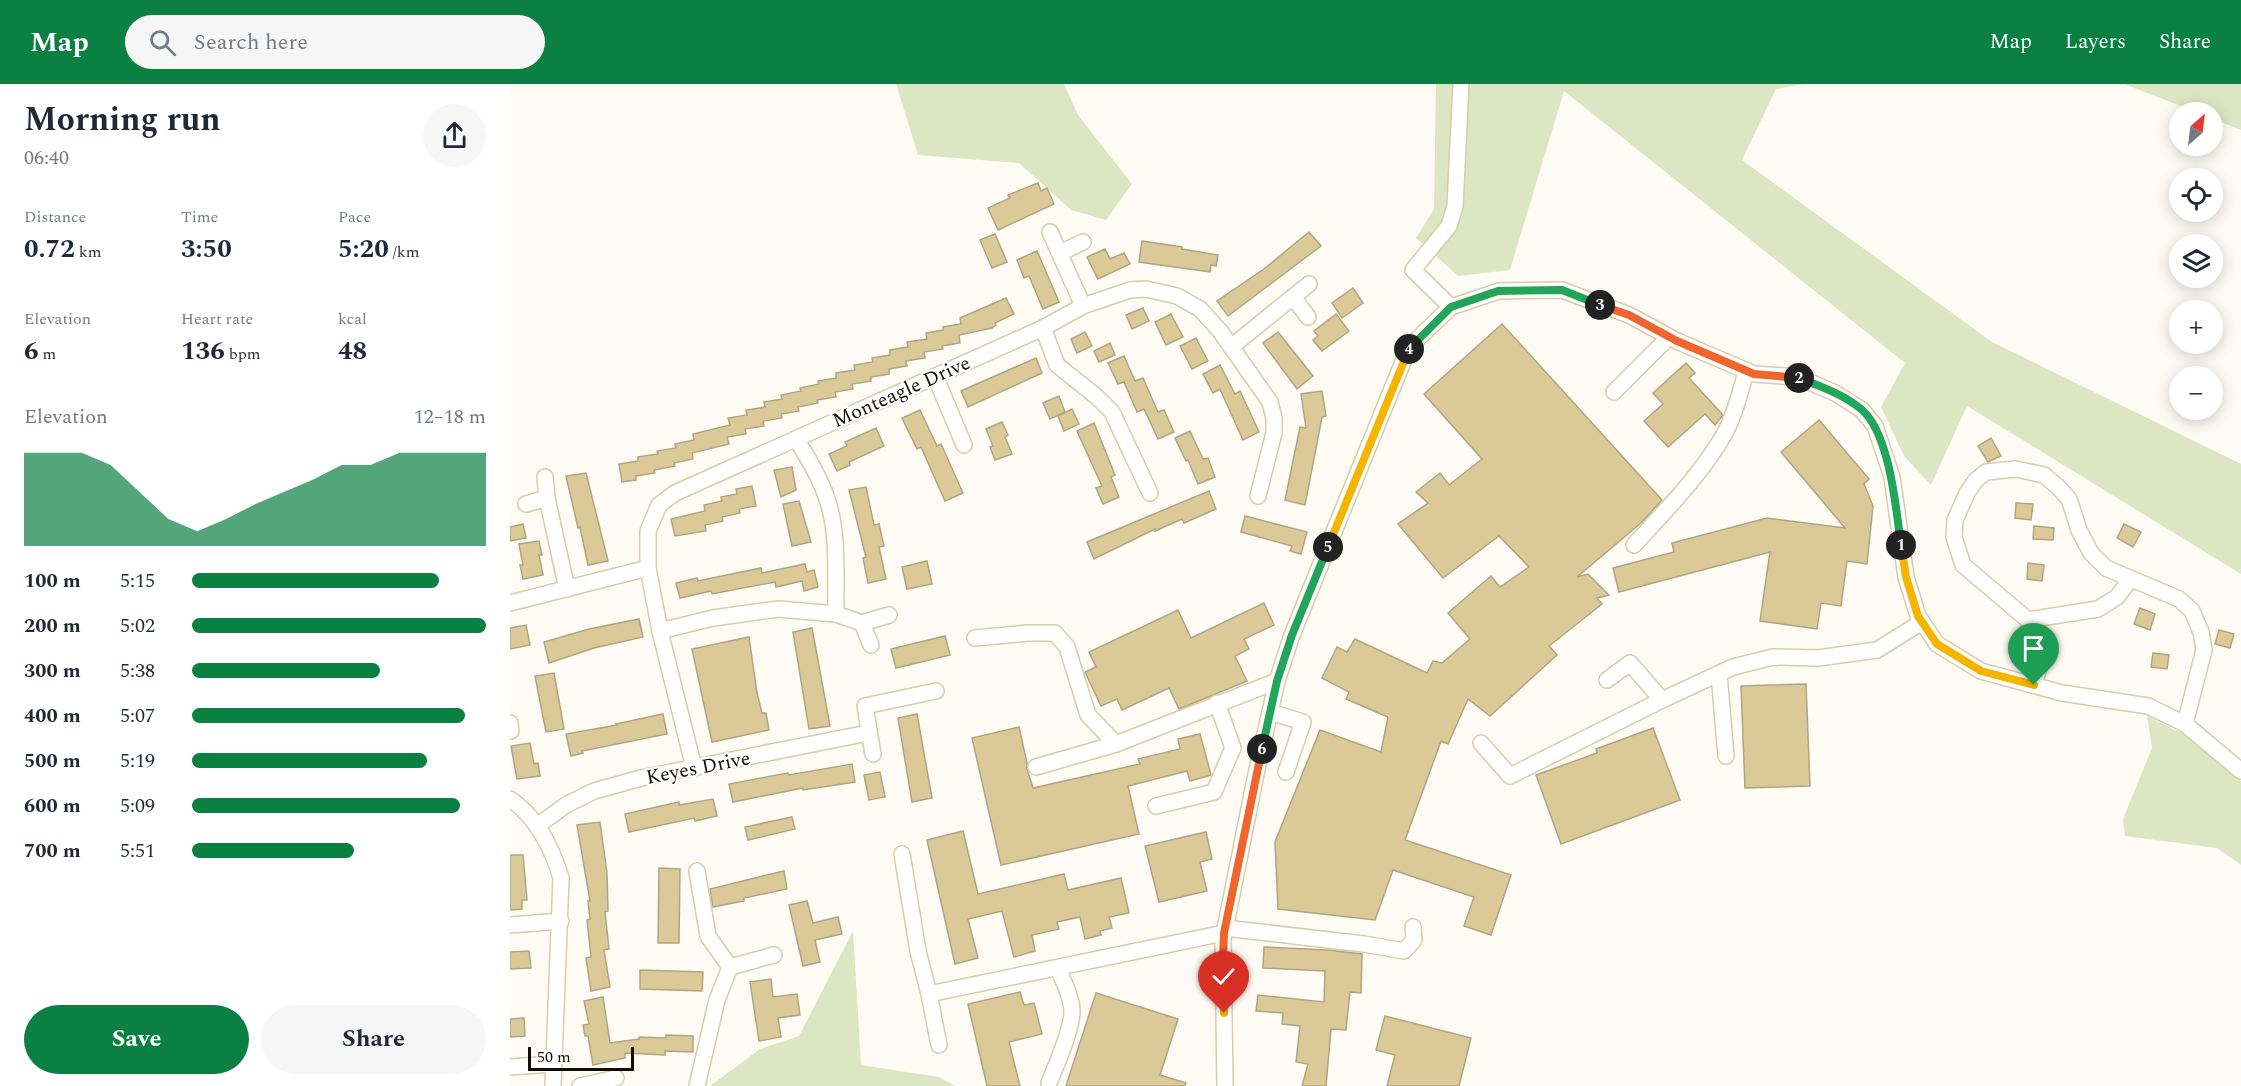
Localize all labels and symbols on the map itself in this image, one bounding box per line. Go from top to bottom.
north arrow [2169,102,2223,156]
pin: 3 [1585,290,1615,320]
pin: 4 [1394,334,1424,364]
street label: Monteagle Drive [828,348,975,436]
pin: 2 [1784,363,1814,393]
pin: 1 [1886,530,1916,560]
pin: 5 [1313,532,1343,562]
pin [2008,623,2059,685]
pin: 6 [1247,734,1277,764]
street label: Keyes Drive [644,743,753,793]
pin [1198,951,1249,1013]
scale bar [528,1044,634,1072]

